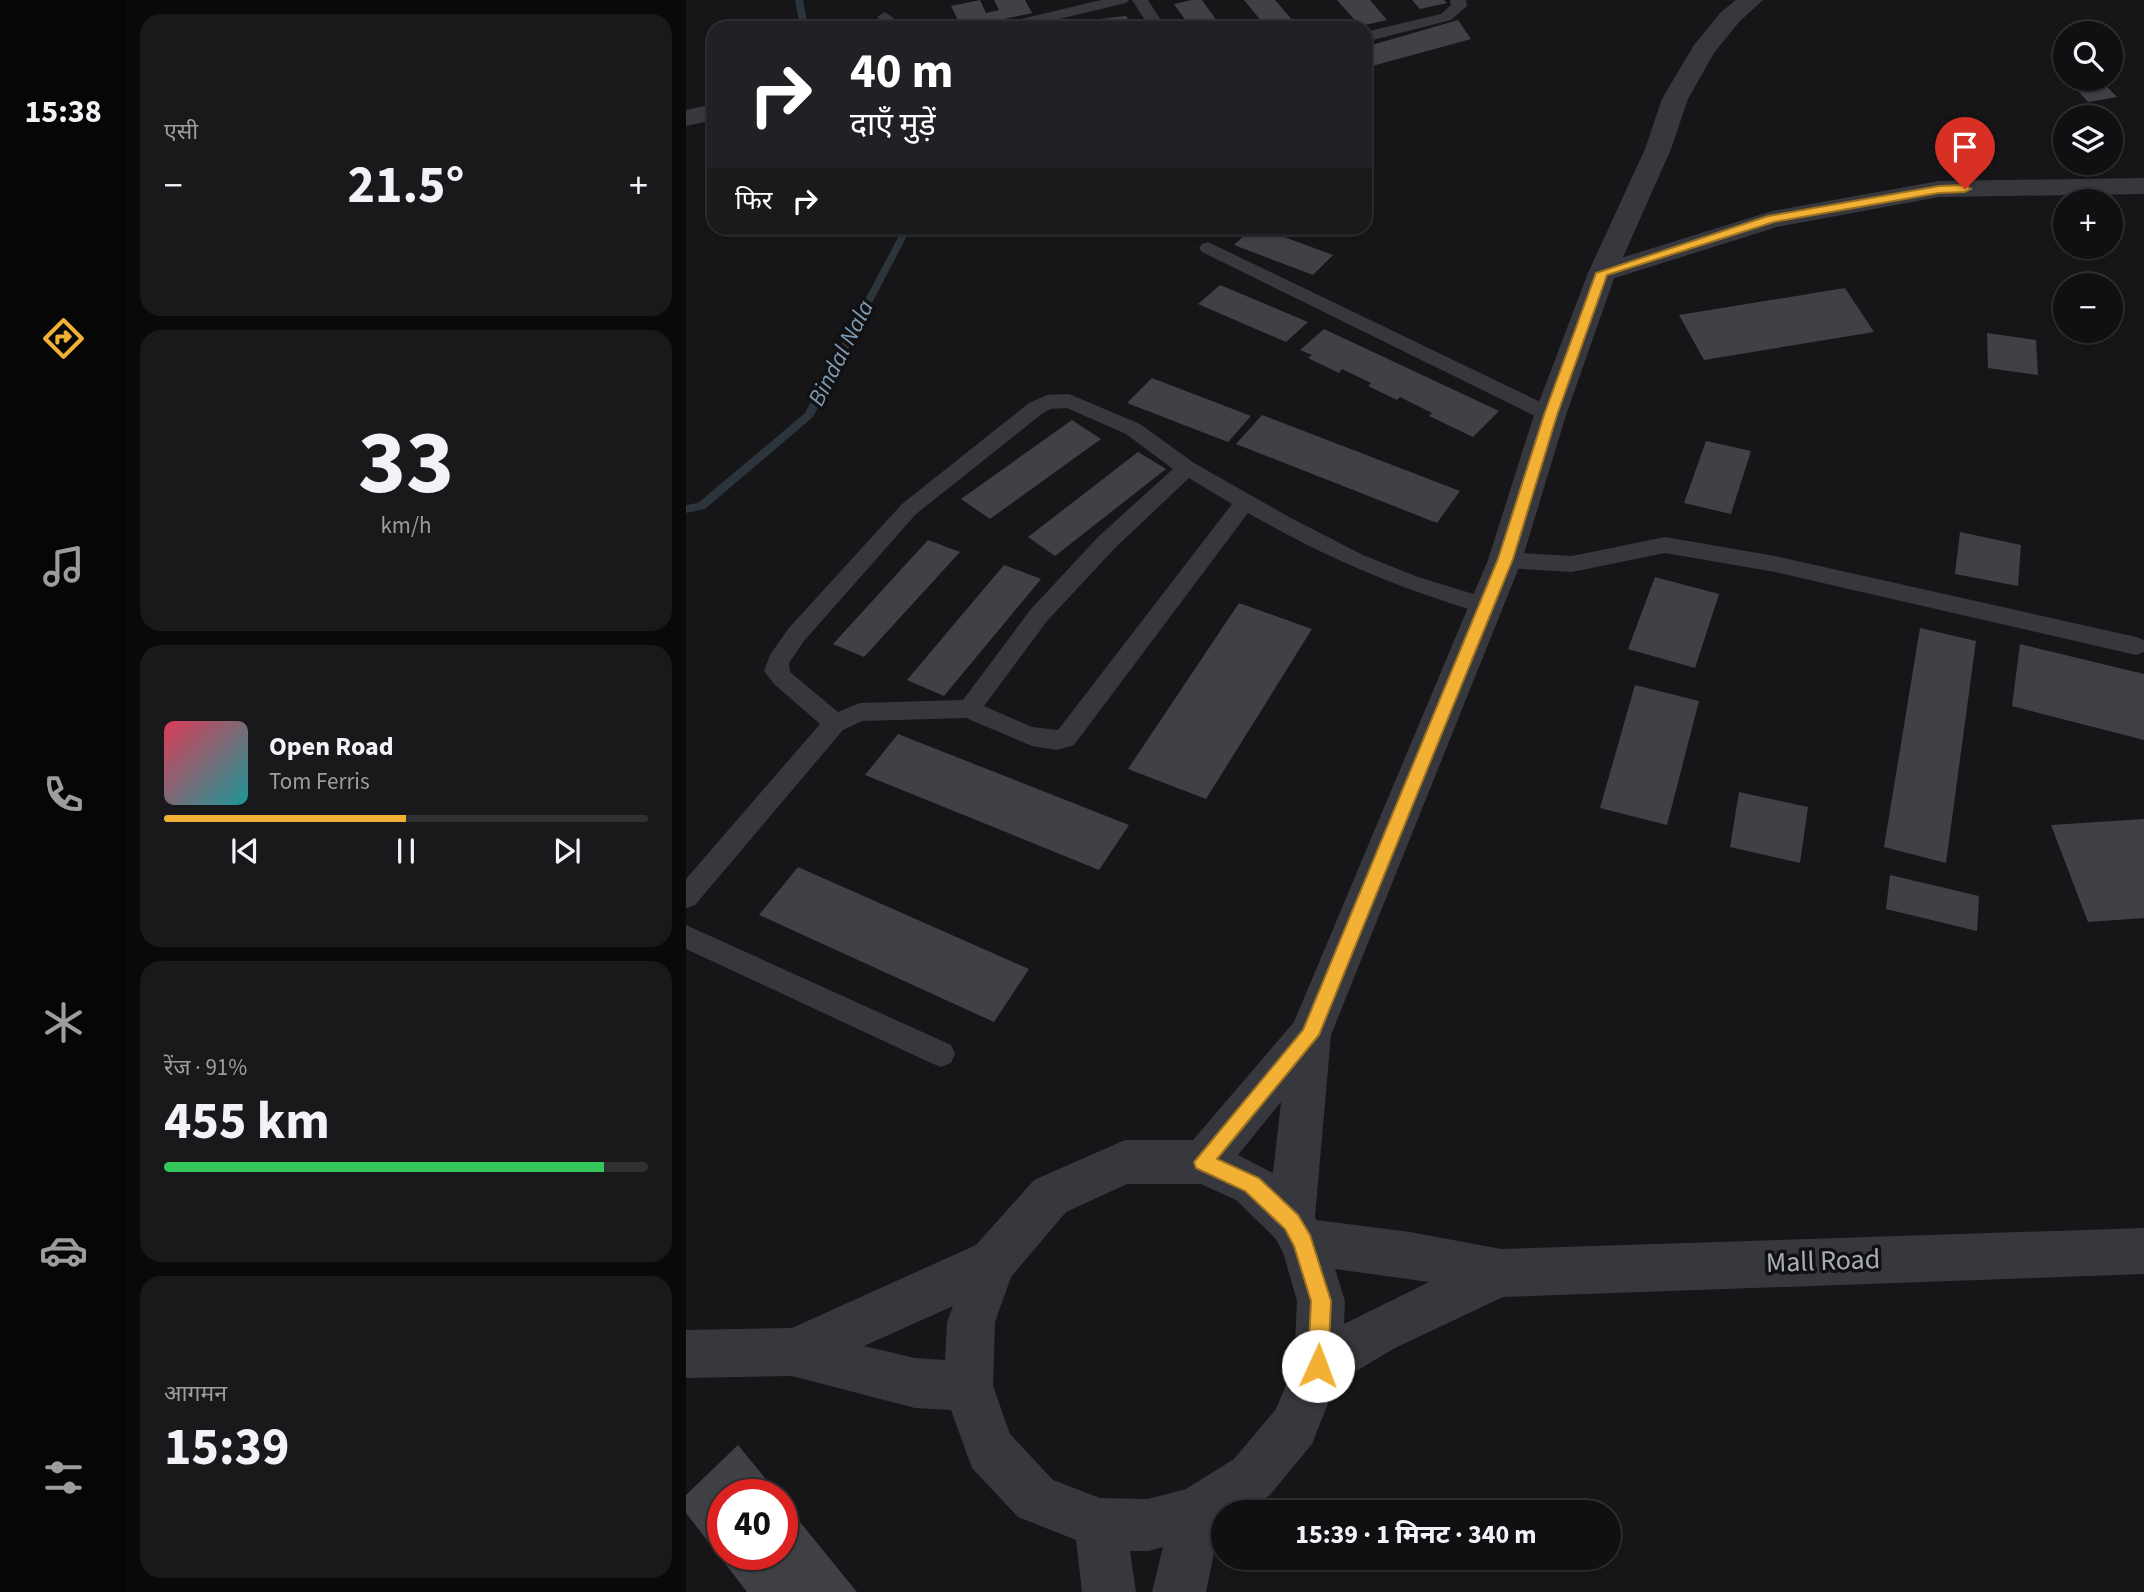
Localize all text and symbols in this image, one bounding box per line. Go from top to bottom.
map controls [2053,21,2123,343]
button: search [2053,21,2123,91]
text: 40 m [850,37,954,107]
icon: right [735,49,826,140]
text: 15:38 [24,89,102,135]
text: दाएँ मुड़ें [850,102,936,148]
button: layers [2053,105,2123,175]
text: एसी [164,115,198,148]
pin [1935,117,1995,189]
icon: arrive [1946,128,1984,166]
text: 21.5° [348,149,464,223]
text: − [164,159,183,213]
text: + [629,159,648,213]
text: फिर [735,182,772,219]
icon: right [786,182,824,220]
button: + [2053,189,2123,259]
button: − [2053,273,2123,343]
water label: Bindal Nala [799,294,883,412]
icon: directions [39,314,88,363]
text: 33 [358,399,454,528]
text: km/h [380,509,432,542]
icon: music [39,542,88,591]
text: Open Road [269,728,394,765]
text: Tom Ferris [269,765,370,798]
icon: phone [39,770,88,819]
icon: previous [226,832,264,870]
icon: pause [387,832,425,870]
icon: next [548,832,586,870]
icon: climate [39,998,88,1047]
text: रेंज · 91% [164,1051,247,1084]
text: 455 km [164,1085,330,1159]
icon: car [39,1226,88,1275]
street label: Mall Road [1765,1239,1881,1283]
position arrow [1281,1329,1355,1403]
text: आगमन [164,1377,227,1410]
text: 15:39 [164,1411,289,1485]
icon: filters [39,1453,88,1502]
speed limit sign: 40 [707,1479,798,1570]
text: 15:39 · 1 मिनट · 340 m [1295,1516,1537,1553]

